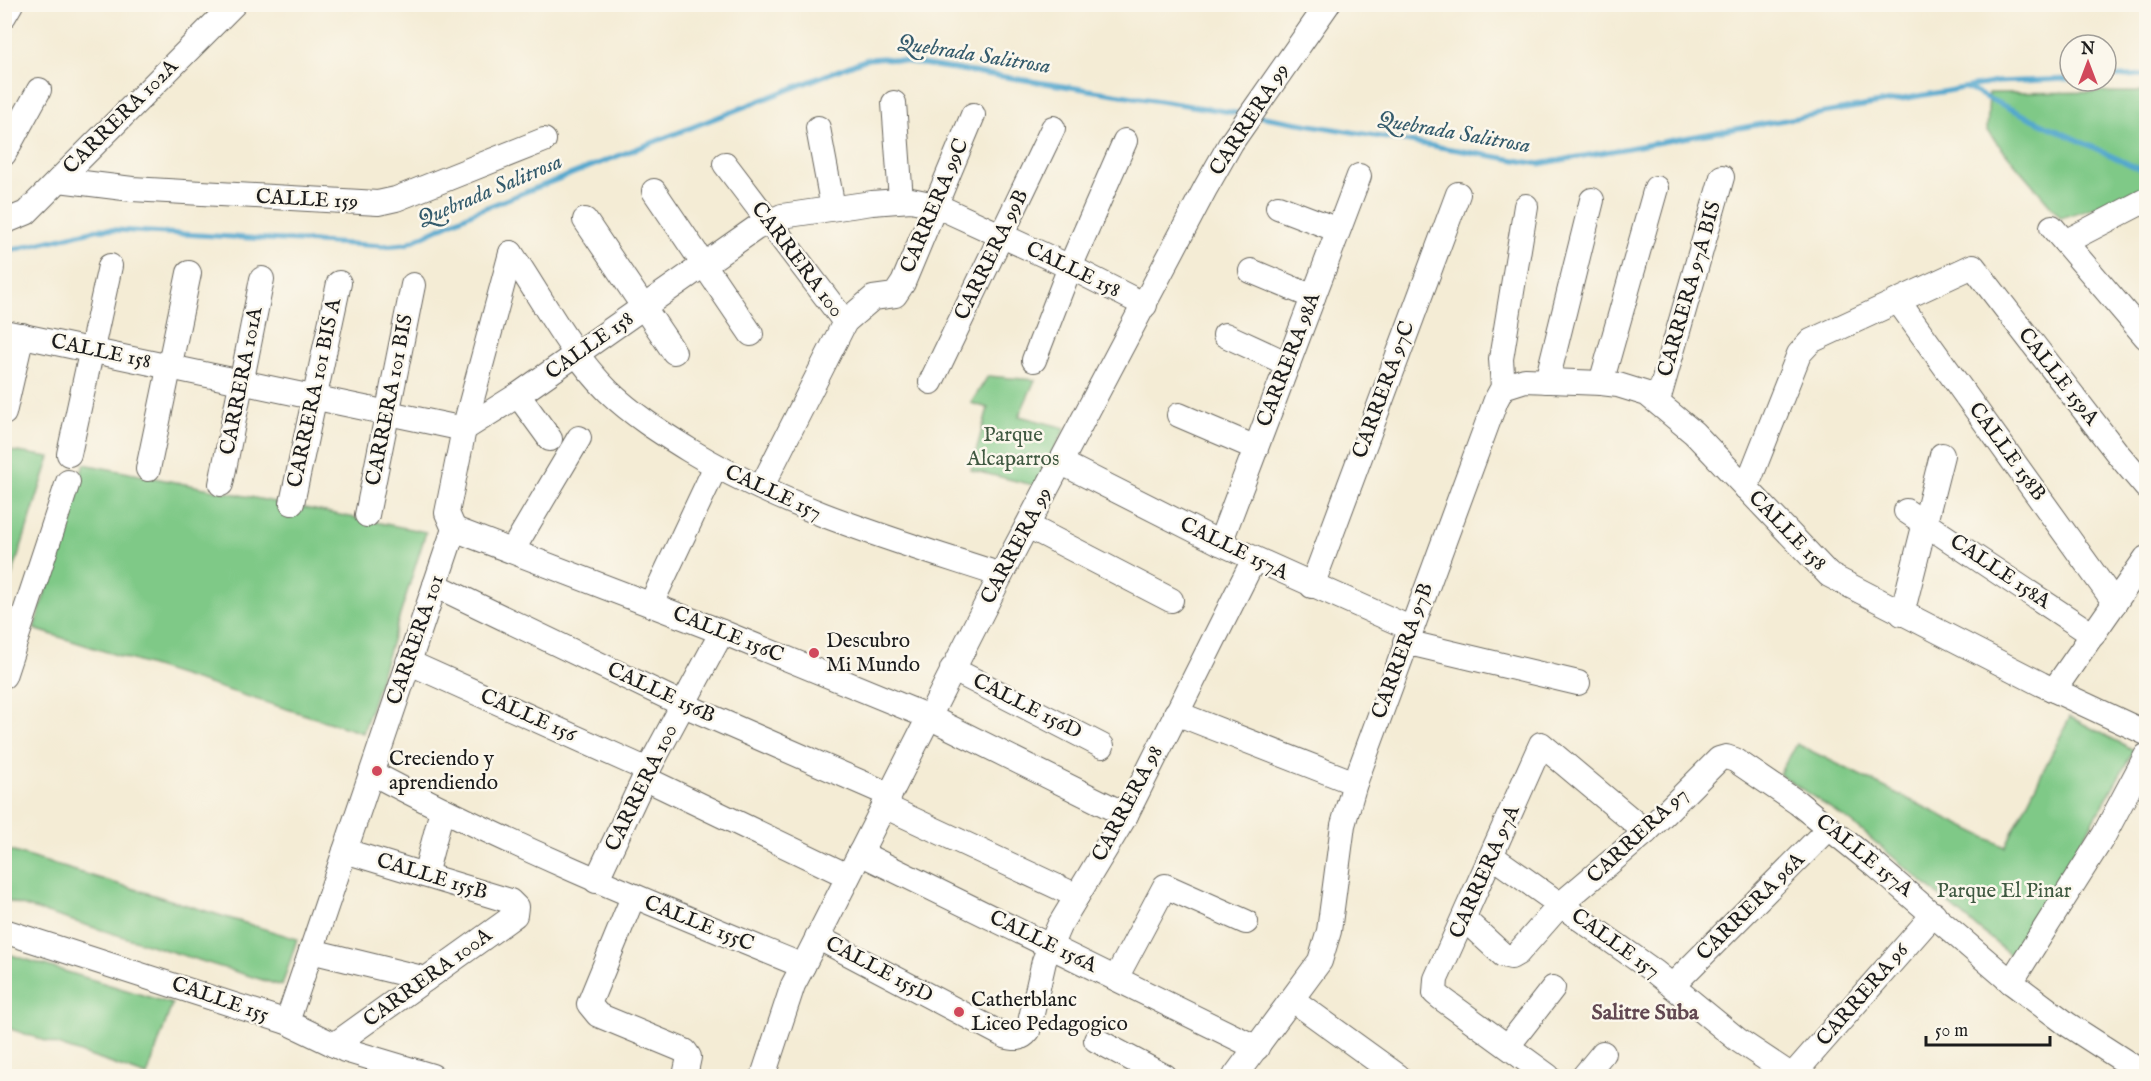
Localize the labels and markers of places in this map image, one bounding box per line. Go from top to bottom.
place label: Descubro Mi Mundo [826,628,920,679]
marker: Descubro Mi Mundo [807,646,821,660]
place label: Creciendo y aprendiendo [389,746,498,797]
marker: Creciendo y aprendiendo [370,764,384,778]
place label: Catherblanc Liceo Pedagogico [971,987,1128,1038]
marker: Catherblanc Liceo Pedagogico [952,1005,966,1019]

